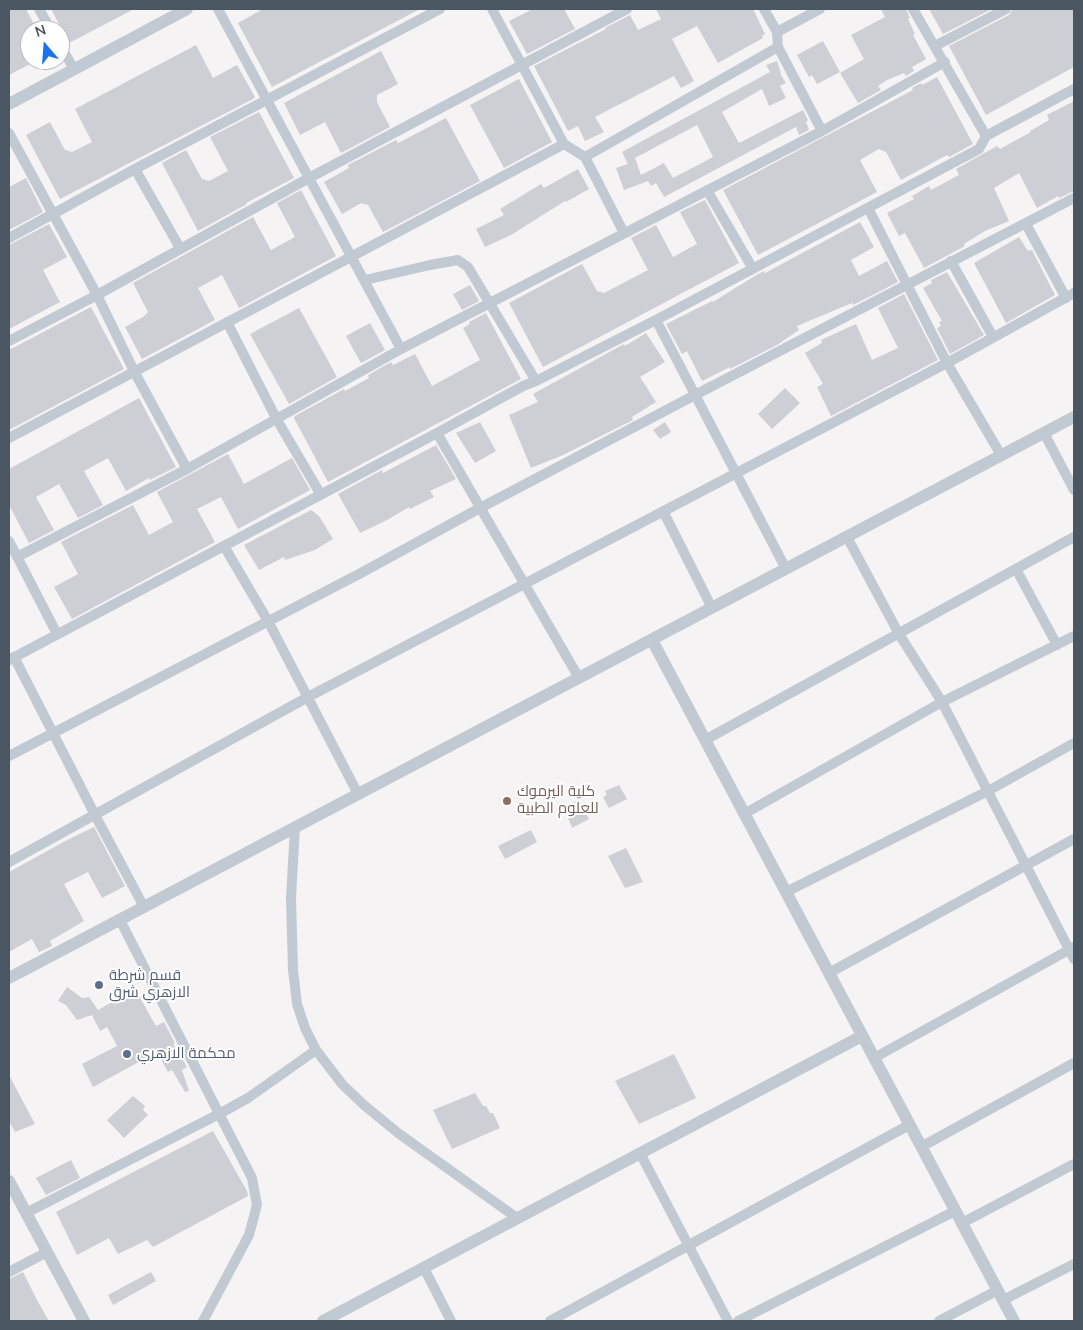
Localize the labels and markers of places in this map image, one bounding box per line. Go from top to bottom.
place label: كلية اليرموك للعلوم الطبية [517,783,599,818]
marker: كلية اليرموك للعلوم الطبية [501,795,513,807]
place label: قسم شرطة الازهري شرق [109,967,190,1002]
marker: قسم شرطة الازهري شرق [93,979,105,991]
place label: محكمة الازهري [137,1045,236,1063]
marker: محكمة الازهري [121,1048,133,1060]

